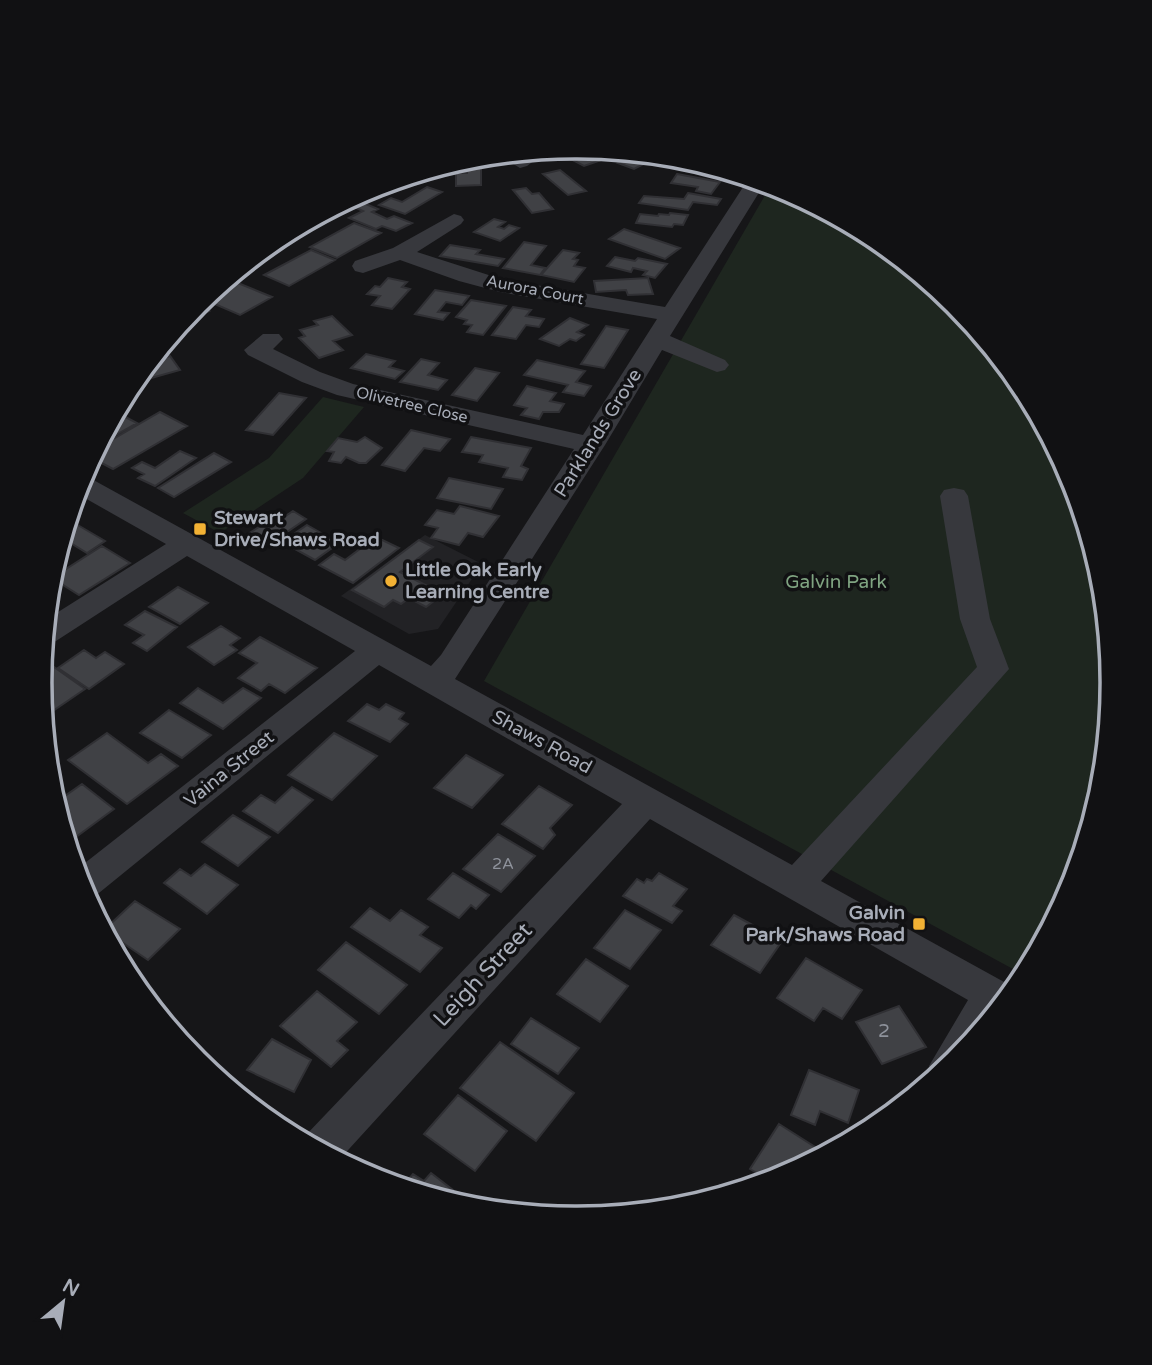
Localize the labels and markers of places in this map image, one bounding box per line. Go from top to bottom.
place label: Stewart Drive/Shaws Road [214,507,380,551]
marker: Stewart Drive/Shaws Road [192,521,208,537]
place label: Little Oak Early Learning Centre [405,559,550,604]
marker: Little Oak Early Learning Centre [383,573,399,589]
place label: Galvin Park/Shaws Road [746,902,905,946]
marker: Galvin Park/Shaws Road [911,916,927,932]

